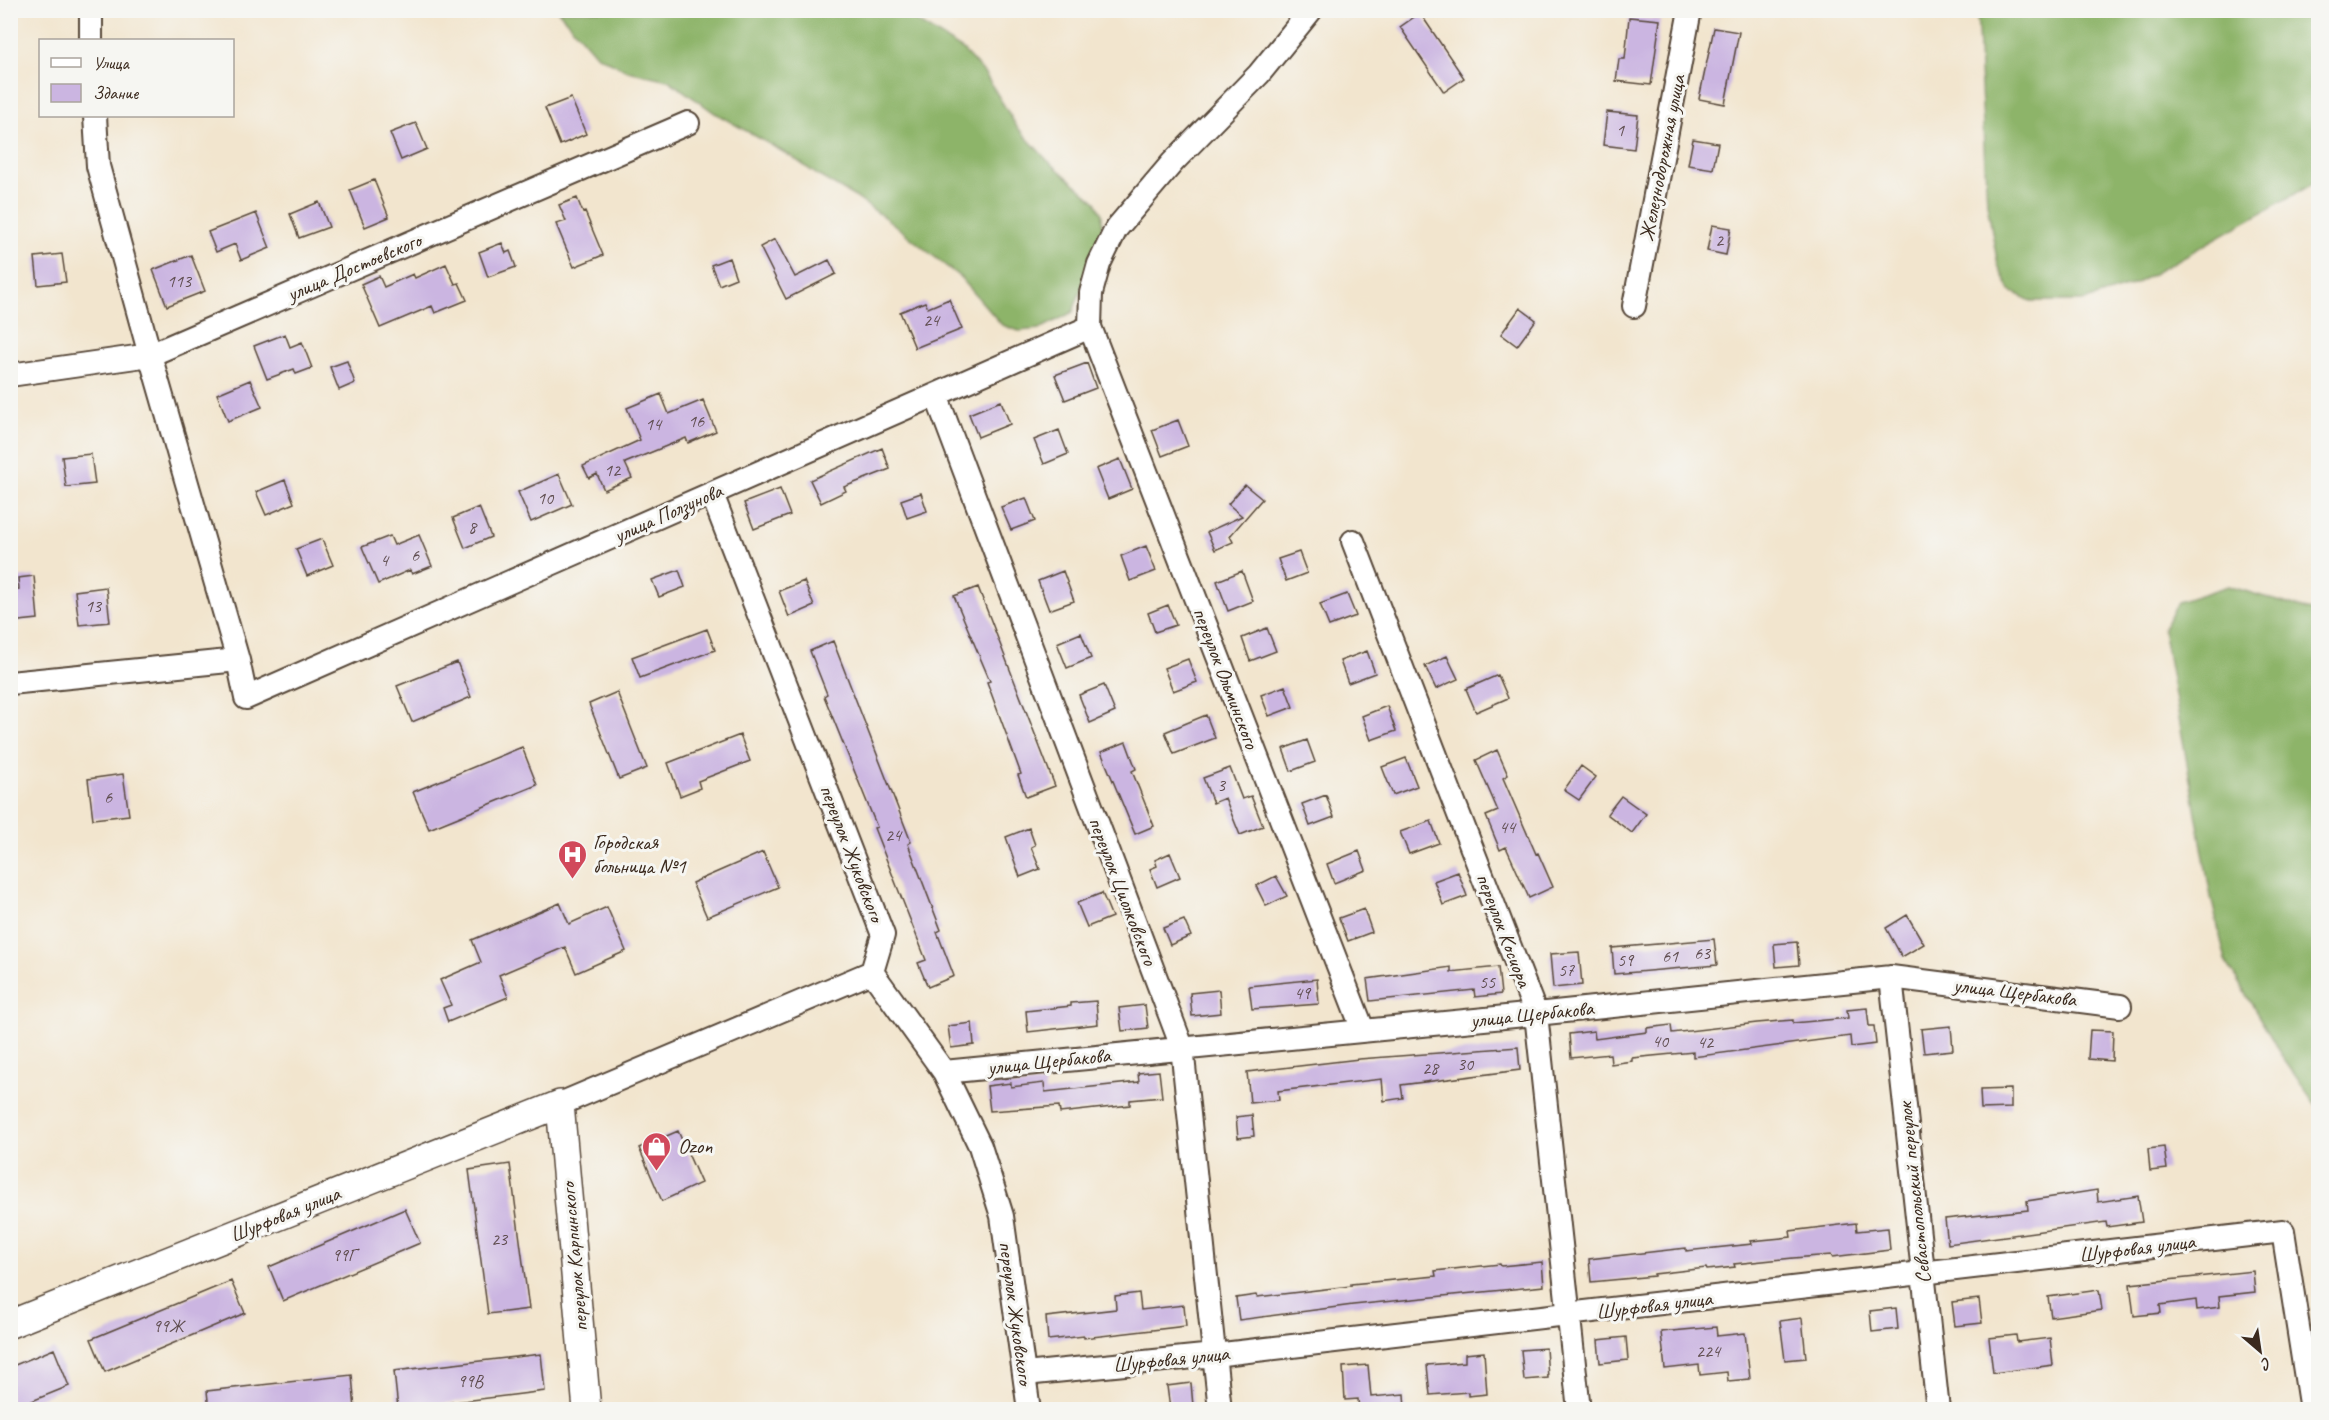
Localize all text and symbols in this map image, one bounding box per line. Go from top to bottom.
legend [39,39,234,117]
text: Улица [93,52,130,74]
street label: Железнодорожная улица [1633,71,1691,243]
text: Здание [93,82,139,104]
house number: 1 [1616,119,1625,141]
street label: улица Достоевского [281,226,427,308]
house number: 2 [1715,229,1725,251]
house number: 113 [167,270,193,292]
house number: 24 [923,309,941,331]
house number: 16 [688,410,705,432]
house number: 14 [645,413,663,435]
house number: 12 [604,459,622,481]
street label: улица Ползунова [608,477,728,550]
house number: 10 [537,487,555,509]
house number: 8 [468,516,478,538]
house number: 6 [411,544,420,566]
house number: 4 [380,549,390,571]
house number: 13 [85,595,103,617]
street label: переулок Ольминского [1187,604,1265,754]
house number: 3 [1217,774,1227,796]
street label: переулок Жуковского [814,781,891,928]
house number: 6 [104,786,113,808]
street label: переулок Циолковского [1083,813,1164,970]
house number: 44 [1499,816,1517,838]
house number: 24 [885,824,903,846]
place label: Городская больница №1 [593,829,687,879]
hospital icon: Городская больница №1 [556,838,588,880]
street label: переулок Косиора [1470,869,1538,992]
house number: 63 [1694,942,1712,964]
house number: 61 [1662,945,1679,967]
house number: 59 [1617,949,1635,971]
house number: 57 [1558,959,1575,981]
house number: 55 [1479,971,1496,993]
street label: улица Щербакова [1950,971,2080,1013]
house number: 49 [1294,982,1312,1004]
street label: улица Щербакова [1467,994,1597,1034]
house number: 40 [1652,1030,1670,1052]
house number: 42 [1697,1031,1715,1053]
street label: улица Щербакова [984,1041,1114,1081]
house number: 30 [1457,1053,1475,1075]
house number: 28 [1422,1057,1440,1079]
street label: Севастопольский переулок [1891,1099,1936,1285]
shop icon: Ozon [641,1130,673,1172]
place label: Ozon [678,1133,713,1159]
street label: Шурфовая улица [226,1179,346,1248]
street label: переулок Карпинского [554,1179,593,1333]
house number: 23 [491,1228,509,1250]
street label: Шурфовая улица [2078,1228,2198,1268]
street label: переулок Жуковского [993,1240,1039,1389]
house number: 99Г [332,1244,360,1266]
street label: Шурфовая улица [1595,1285,1715,1325]
house number: 99Ж [152,1315,186,1337]
north arrow [2230,1321,2290,1381]
street label: Шурфовая улица [1112,1340,1232,1378]
house number: 224 [1696,1340,1722,1362]
text: С [2257,1353,2275,1375]
house number: 99В [457,1370,484,1392]

